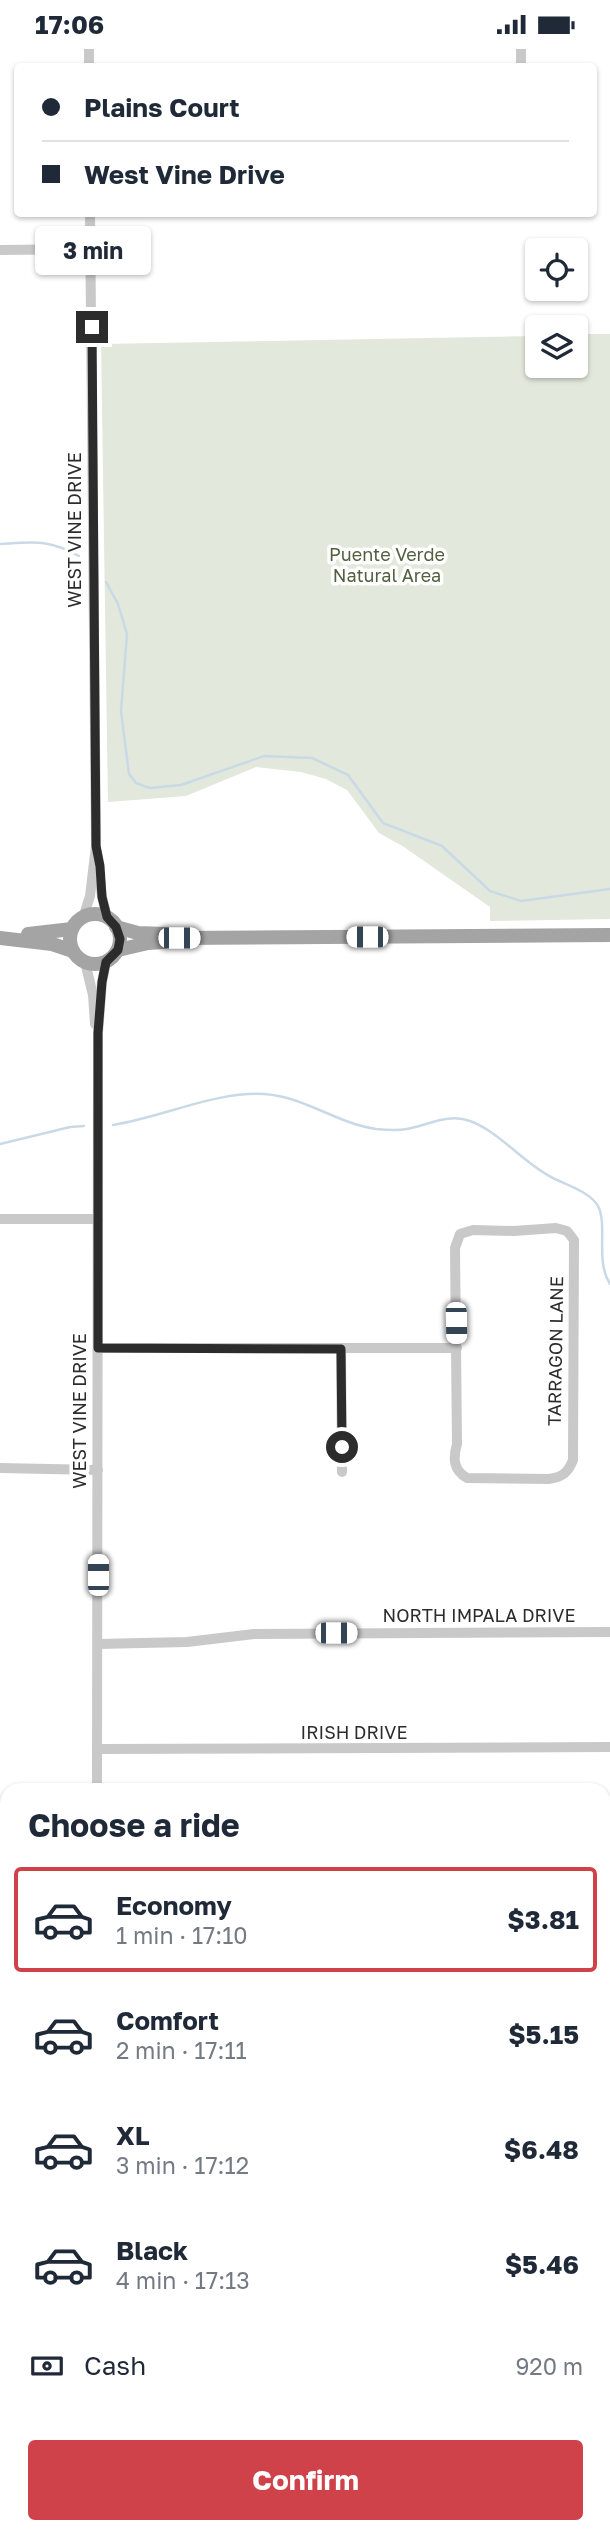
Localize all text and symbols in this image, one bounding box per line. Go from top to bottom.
text: 17:06 [35,9,104,40]
text: Plains Court [84,92,240,123]
text: West Vine Drive [84,159,285,190]
callout: 3 min [34,225,150,275]
text: 3 min [63,236,123,264]
map controls [525,238,588,378]
button: locate [525,238,588,301]
route end [76,311,108,343]
button: layers [525,315,588,378]
street label: WEST VINE DRIVE [63,452,85,608]
park label: Puente Verde Natural Area [329,543,445,586]
car [347,927,389,948]
car [159,928,201,949]
street label: TARRAGON LANE [543,1276,567,1426]
car [446,1302,467,1344]
street label: WEST VINE DRIVE [68,1333,90,1489]
route start [326,1431,358,1463]
car [88,1554,109,1596]
street label: NORTH IMPALA DRIVE [383,1604,575,1626]
car [316,1623,358,1644]
street label: IRISH DRIVE [301,1721,407,1743]
text: Choose a ride [28,1806,240,1844]
icon: car [32,1888,95,1951]
text: Economy [116,1890,232,1921]
text: $3.81 [507,1904,579,1935]
text: 1 min · 17:10 [116,1921,248,1949]
icon: car [32,2003,95,2066]
text: Comfort [116,2005,219,2036]
text: $5.15 [508,2019,579,2050]
text: 2 min · 17:11 [116,2036,247,2064]
icon: car [32,2118,95,2181]
text: XL [116,2120,150,2151]
text: $6.48 [504,2134,579,2165]
text: 3 min · 17:12 [116,2151,249,2179]
icon: car [32,2233,95,2296]
text: Black [116,2235,188,2266]
text: $5.46 [505,2249,579,2280]
text: 4 min · 17:13 [116,2266,250,2294]
icon: cash [28,2347,66,2385]
text: Cash [84,2350,146,2381]
text: 920 m [515,2352,583,2380]
button: Confirm [28,2440,583,2520]

